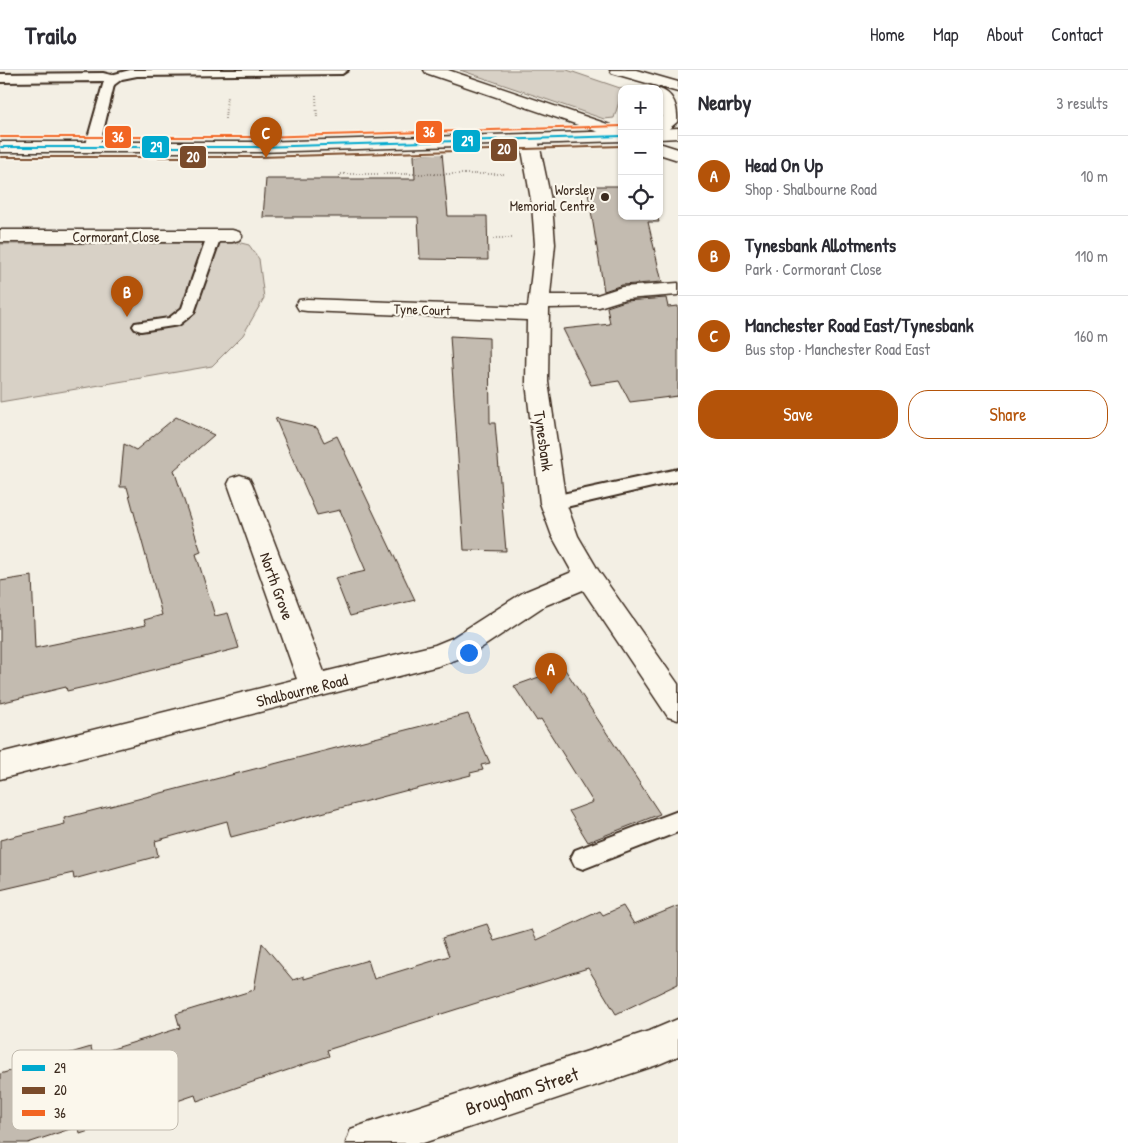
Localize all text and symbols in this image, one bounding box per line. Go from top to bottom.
text: Trailo [25,19,76,51]
text: Home [870,22,905,47]
text: Map [933,22,958,47]
text: About [986,22,1023,47]
text: Contact [1051,22,1103,47]
map controls [618,85,663,220]
button: + [618,85,663,130]
text: Nearby [698,88,751,117]
text: 3 results [1056,92,1108,114]
pin: C [250,117,282,158]
line badge: 36 [415,120,443,144]
text: 36 [423,122,435,141]
line badge: 36 [104,125,132,149]
text: 36 [112,127,124,146]
line badge: 29 [452,129,481,153]
button: − [618,130,663,175]
text: 29 [461,131,474,150]
line badge: 29 [141,135,170,159]
text: 29 [150,137,163,156]
line badge: 20 [490,138,518,162]
text: 20 [498,139,511,158]
line badge: 20 [179,145,207,169]
text: 20 [187,147,200,166]
text: Head On Up [745,152,823,178]
text: A [710,165,718,187]
text: 10 m [1080,165,1108,187]
button: locate [618,175,663,220]
text: Shop · Shalbourne Road [745,178,877,200]
place label: Worsley Memorial Centre [510,180,595,215]
marker: Worsley Memorial Centre [599,191,611,203]
street label: Cormorant Close [72,227,160,246]
text: Tynesbank Allotments [745,232,896,258]
text: B [710,245,718,267]
text: 110 m [1075,245,1108,267]
text: Park · Cormorant Close [745,258,882,280]
pin: B [111,276,143,317]
street label: Tyne Court [393,299,451,320]
text: Manchester Road East/Tynesbank [745,312,974,338]
text: C [710,325,718,347]
text: 160 m [1074,325,1108,347]
text: Bus stop · Manchester Road East [745,338,930,360]
button: Save [698,390,898,439]
button: Share [908,390,1108,439]
street label: Tynesbank [529,409,559,473]
street label: North Grove [255,549,300,623]
your location [456,640,482,666]
pin: A [535,653,567,694]
street label: Shalbourne Road [254,668,350,712]
legend [12,1050,178,1130]
text: 29 [54,1058,66,1077]
street label: Brougham Street [462,1060,582,1122]
text: 20 [54,1080,67,1099]
text: 36 [54,1103,66,1122]

